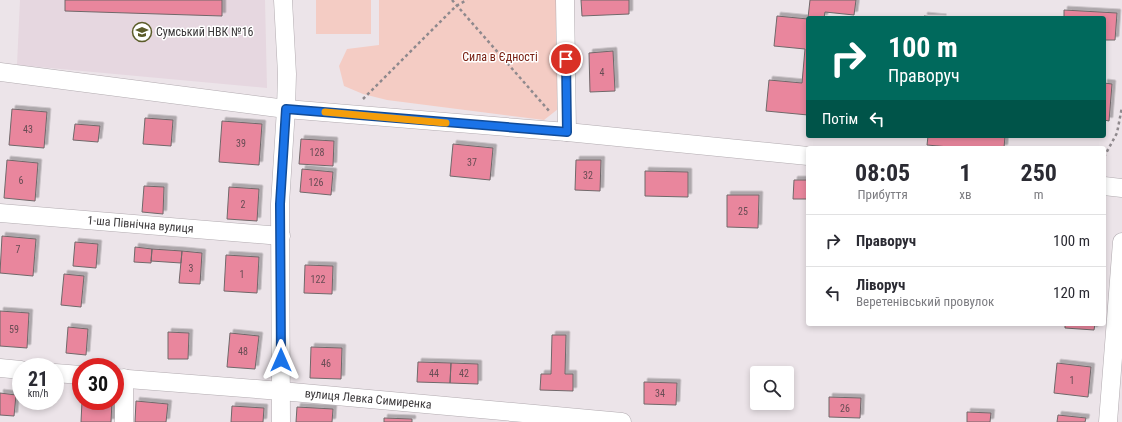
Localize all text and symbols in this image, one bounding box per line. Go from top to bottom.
school or university icon: Сумський НВК №16 [131,21,153,43]
place label: Сумський НВК №16 [156,25,254,39]
text: 100 m [888,31,958,64]
icon: right [822,32,874,84]
pin [549,42,583,76]
icon: arrive [555,48,577,70]
park label: Сила в Єдності [462,50,538,64]
text: Праворуч [888,65,960,86]
house number: 4 [600,67,605,78]
icon: left [866,108,888,130]
text: Потім [822,110,858,128]
house number: 43 [23,124,33,135]
house number: 39 [236,138,246,149]
house number: 128 [310,147,324,158]
house number: 37 [467,157,477,168]
text: 08:05 [855,159,910,187]
text: 1 [959,159,971,187]
text: 250 [1021,159,1057,187]
house number: 32 [583,170,593,181]
house number: 6 [19,175,24,186]
house number: 126 [309,177,323,188]
text: Прибуття [858,187,908,202]
text: хв [959,187,971,202]
text: m [1034,187,1044,202]
house number: 2 [241,199,246,210]
house number: 25 [738,206,748,217]
street label: 1-ша Північна вулиця [87,213,194,236]
icon: right [822,230,844,252]
text: Праворуч [856,232,916,250]
text: 100 m [1053,232,1090,250]
house number: 7 [16,244,21,255]
house number: 3 [189,263,194,274]
house number: 1 [240,269,244,280]
house number: 122 [311,274,325,285]
text: Ліворуч [856,276,905,294]
icon: left [822,282,844,304]
text: 120 m [1053,284,1090,302]
text: Веретенівський провулок [856,294,994,309]
house number: 59 [9,324,19,335]
position arrow [260,339,302,381]
house number: 48 [238,346,248,357]
speed limit sign: 30 [72,358,124,410]
house number: 46 [321,358,331,369]
map controls [750,366,794,410]
button: search [750,366,794,410]
text: 21 [28,367,48,391]
house number: 44 [429,368,439,379]
house number: 42 [459,368,469,379]
house number: 1 [1070,375,1074,386]
street label: вулиця Левка Симиренка [304,386,432,412]
text: km/h [28,388,48,399]
house number: 34 [655,388,665,399]
house number: 26 [840,403,850,414]

